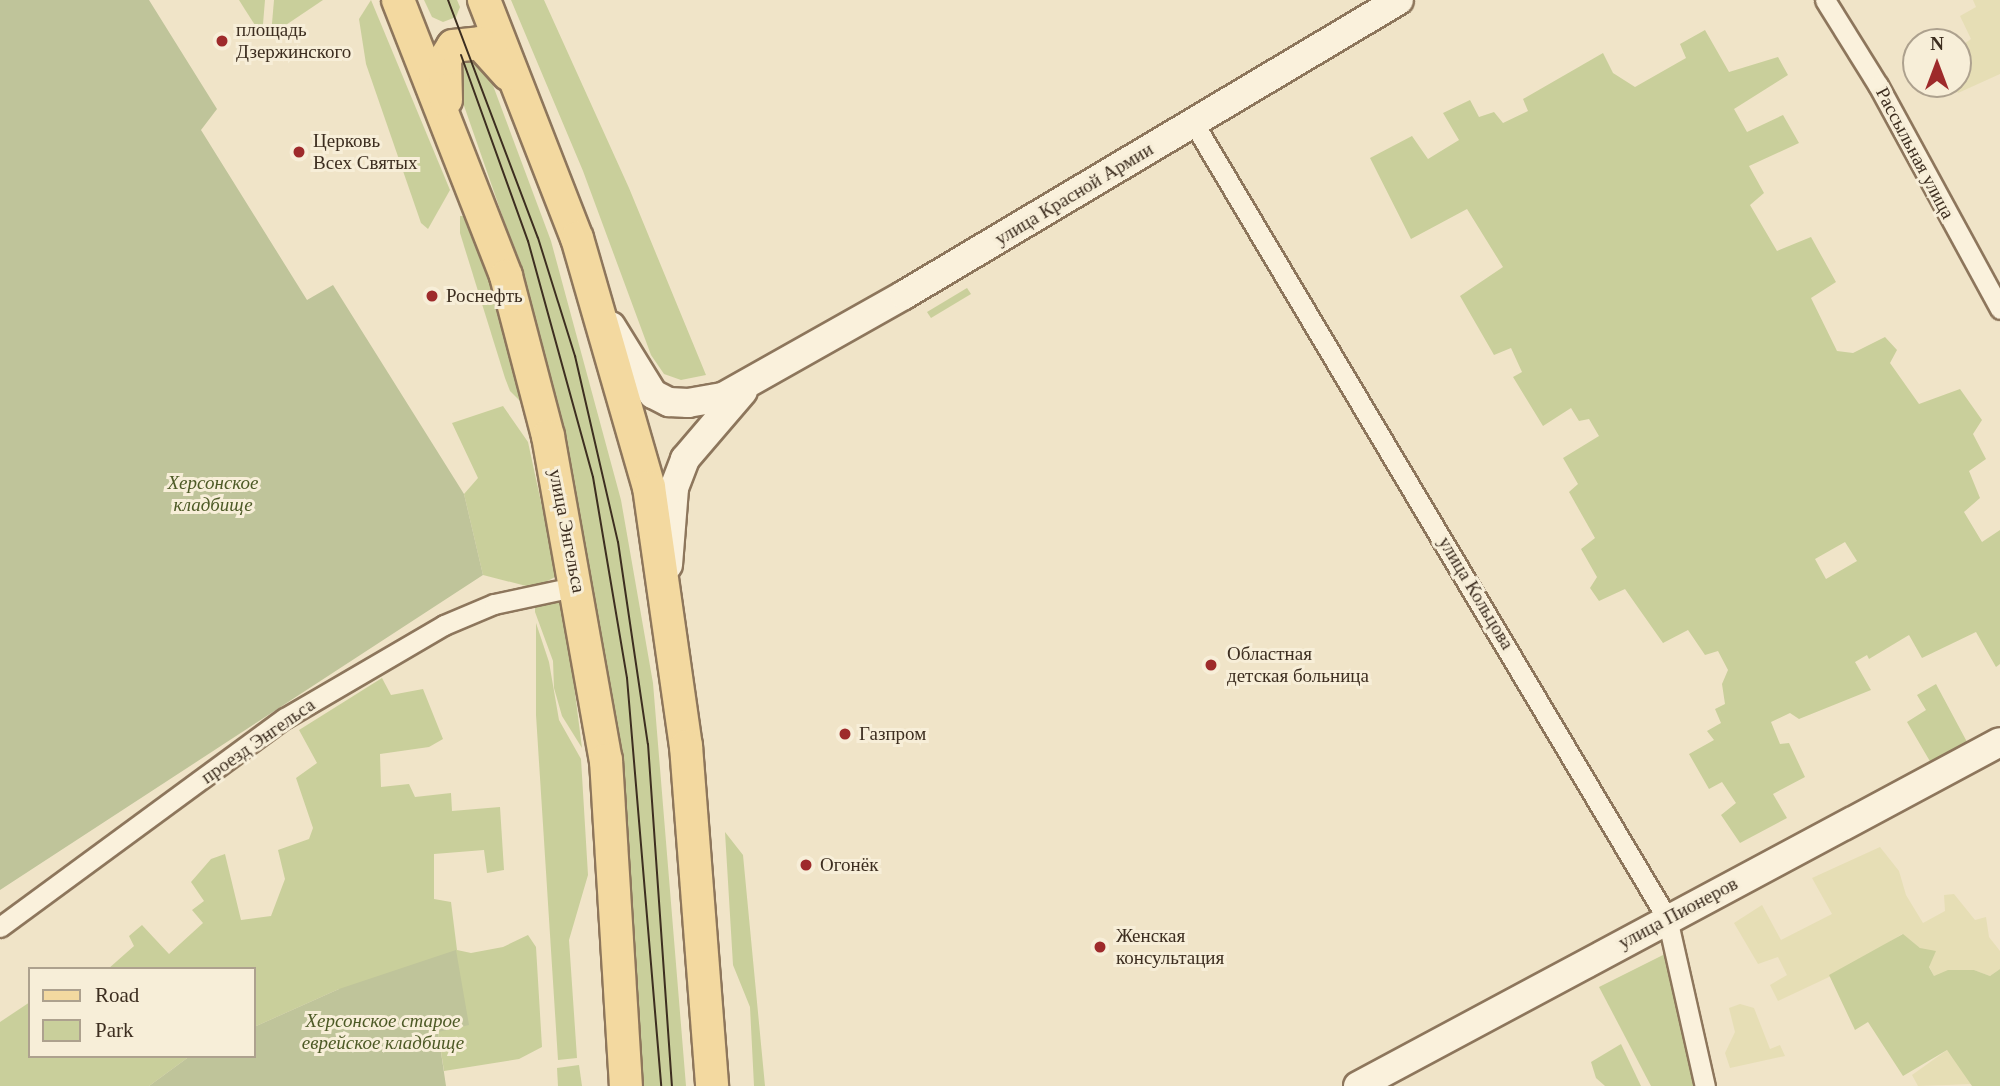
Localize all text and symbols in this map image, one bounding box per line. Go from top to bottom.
place label: площадь Дзержинского [236,19,351,63]
north arrow [1902,28,1972,98]
marker: площадь Дзержинского [214,33,230,49]
text: N [1930,33,1944,54]
street label: Рассыльная улица [1871,83,1959,223]
place label: Церковь Всех Святых [313,130,417,174]
street label: улица Красной Армии [991,138,1157,250]
marker: Церковь Всех Святых [291,144,307,160]
place label: Роснефть [446,285,523,307]
marker: Роснефть [424,288,440,304]
street label: улица Энгельса [544,467,590,595]
park label: Херсонское кладбище [168,472,258,516]
street label: улица Кольцова [1433,532,1519,654]
place label: Областная детская больница [1227,643,1369,687]
marker: Областная детская больница [1201,655,1221,675]
street label: проезд Энгельса [197,693,319,789]
place label: Газпром [859,723,926,745]
marker: Газпром [837,726,853,742]
place label: Огонёк [820,854,878,876]
marker: Огонёк [798,857,814,873]
street label: улица Пионеров [1615,872,1741,954]
place label: Женская консультация [1116,925,1224,969]
marker: Женская консультация [1090,937,1110,957]
legend [28,967,256,1058]
text: Road [95,983,139,1007]
park label: Херсонское старое еврейское кладбище [302,1010,464,1054]
text: Park [95,1018,134,1042]

